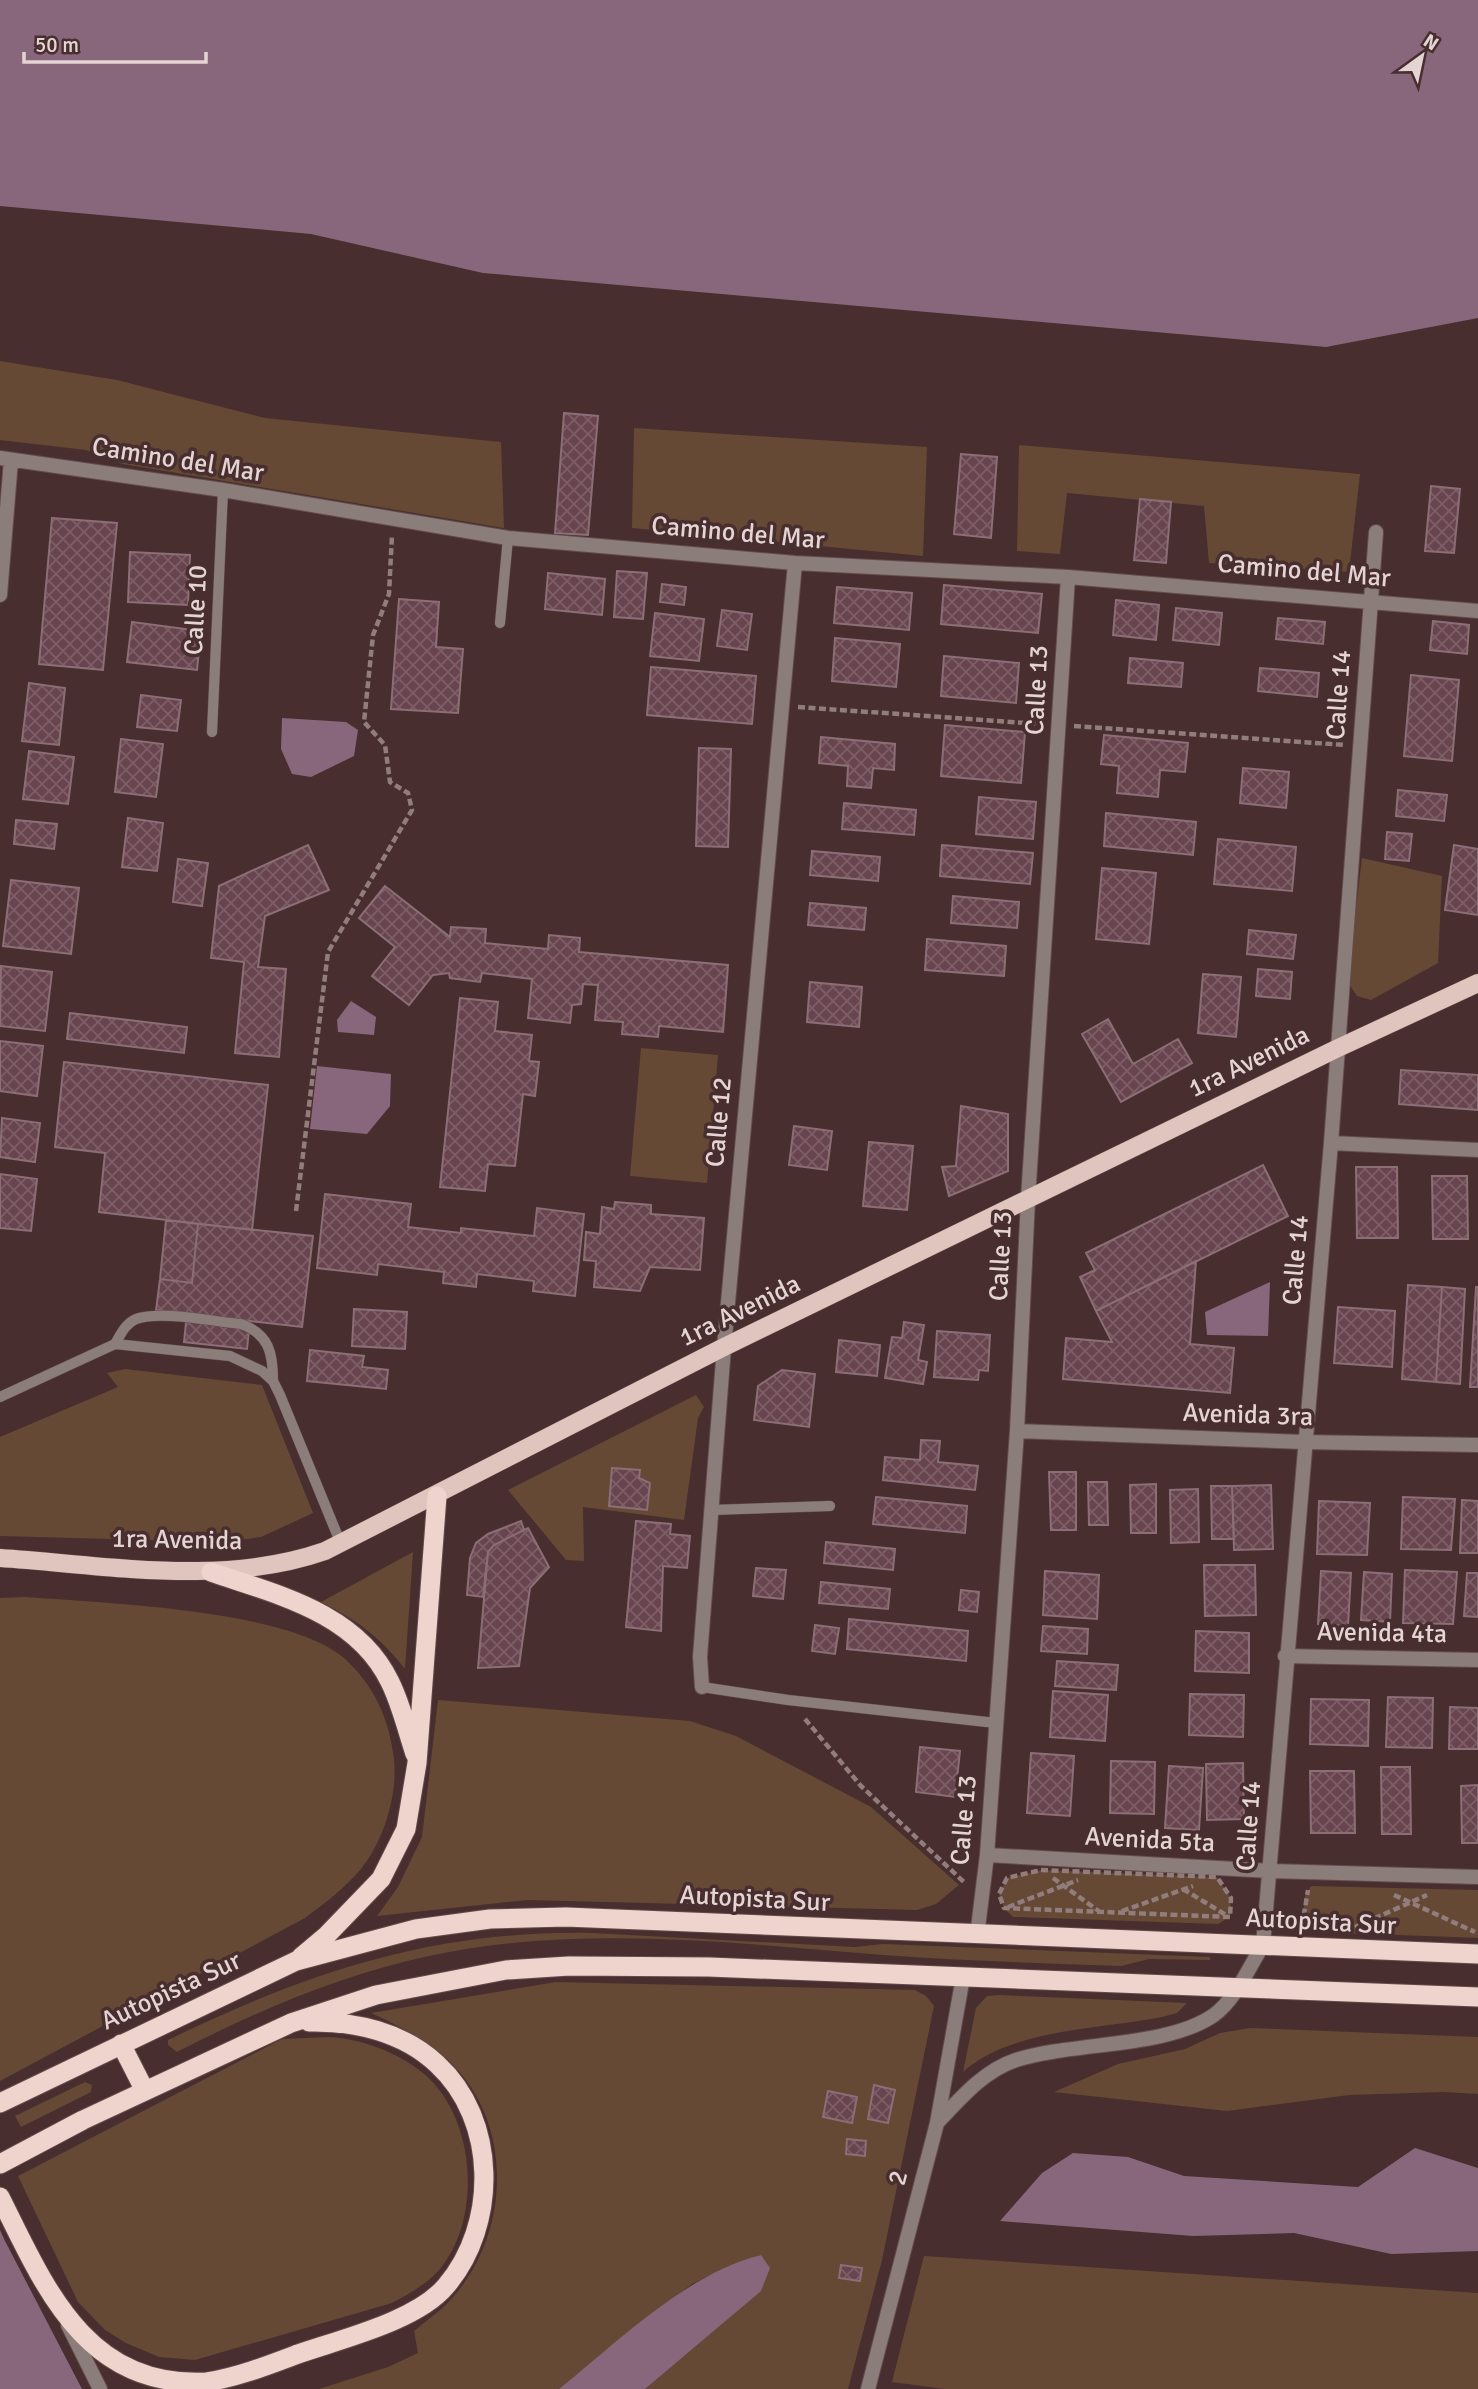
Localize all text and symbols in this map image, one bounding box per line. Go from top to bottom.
scale bar [24,21,206,65]
north arrow [1387,21,1457,91]
text: N [1419,29,1443,56]
text: 50 m [35,32,79,58]
street label: Camino del Mar [90,431,267,489]
street label: Camino del Mar [650,509,826,557]
street label: Camino del Mar [1216,547,1392,595]
street label: Calle 10 [178,564,214,656]
street label: Calle 13 [1019,644,1055,736]
street label: Calle 14 [1320,649,1358,741]
street label: 1ra Avenida [1183,1019,1315,1105]
street label: Calle 12 [699,1076,739,1168]
street label: Calle 13 [983,1210,1019,1302]
street label: Calle 14 [1276,1214,1316,1306]
street label: 1ra Avenida [674,1268,806,1354]
street label: Avenida 3ra [1182,1397,1314,1433]
street label: 1ra Avenida [111,1523,243,1557]
street label: Avenida 4ta [1317,1616,1447,1650]
street label: Calle 13 [944,1774,984,1866]
street label: Calle 14 [1230,1780,1268,1872]
street label: Avenida 5ta [1084,1821,1216,1859]
street label: Autopista Sur [679,1879,831,1919]
street label: Autopista Sur [1245,1902,1397,1942]
street label: Autopista Sur [96,1944,246,2037]
street label: 2 [881,2167,915,2189]

